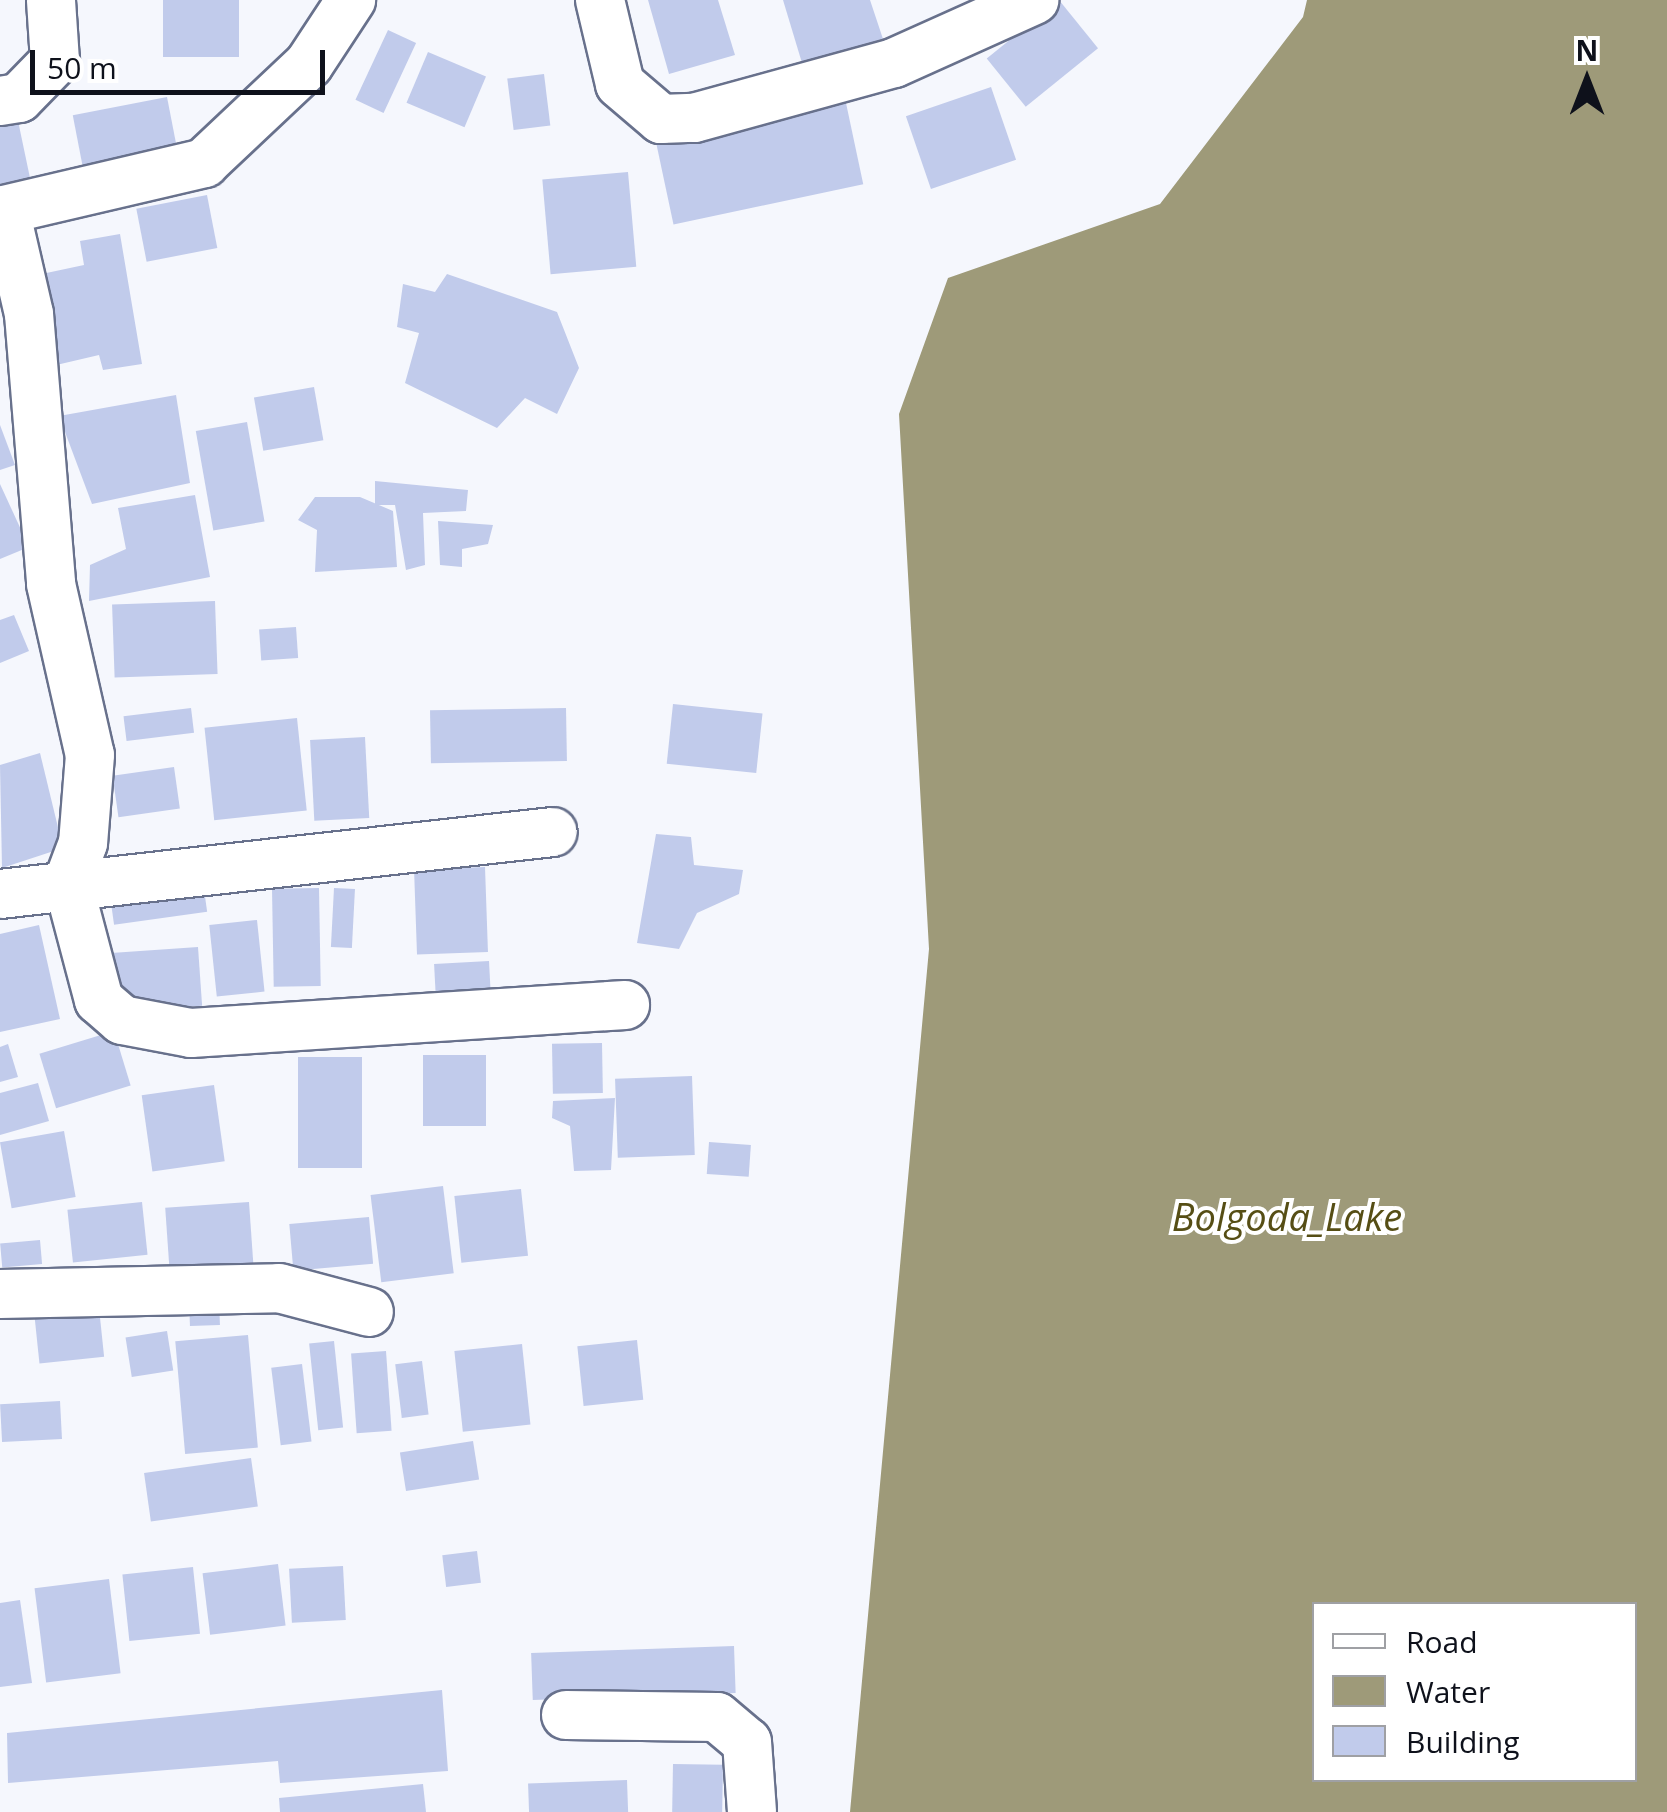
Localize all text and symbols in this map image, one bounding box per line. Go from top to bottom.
scale bar [35,30,330,92]
north arrow [1537,30,1637,130]
text: N [1576,31,1598,69]
text: 50 m [47,47,117,88]
water label: Bolgoda_Lake [1172,1194,1402,1240]
legend [1312,1602,1637,1782]
text: Road [1406,1621,1478,1662]
text: Water [1406,1671,1490,1712]
text: Building [1406,1721,1520,1762]

